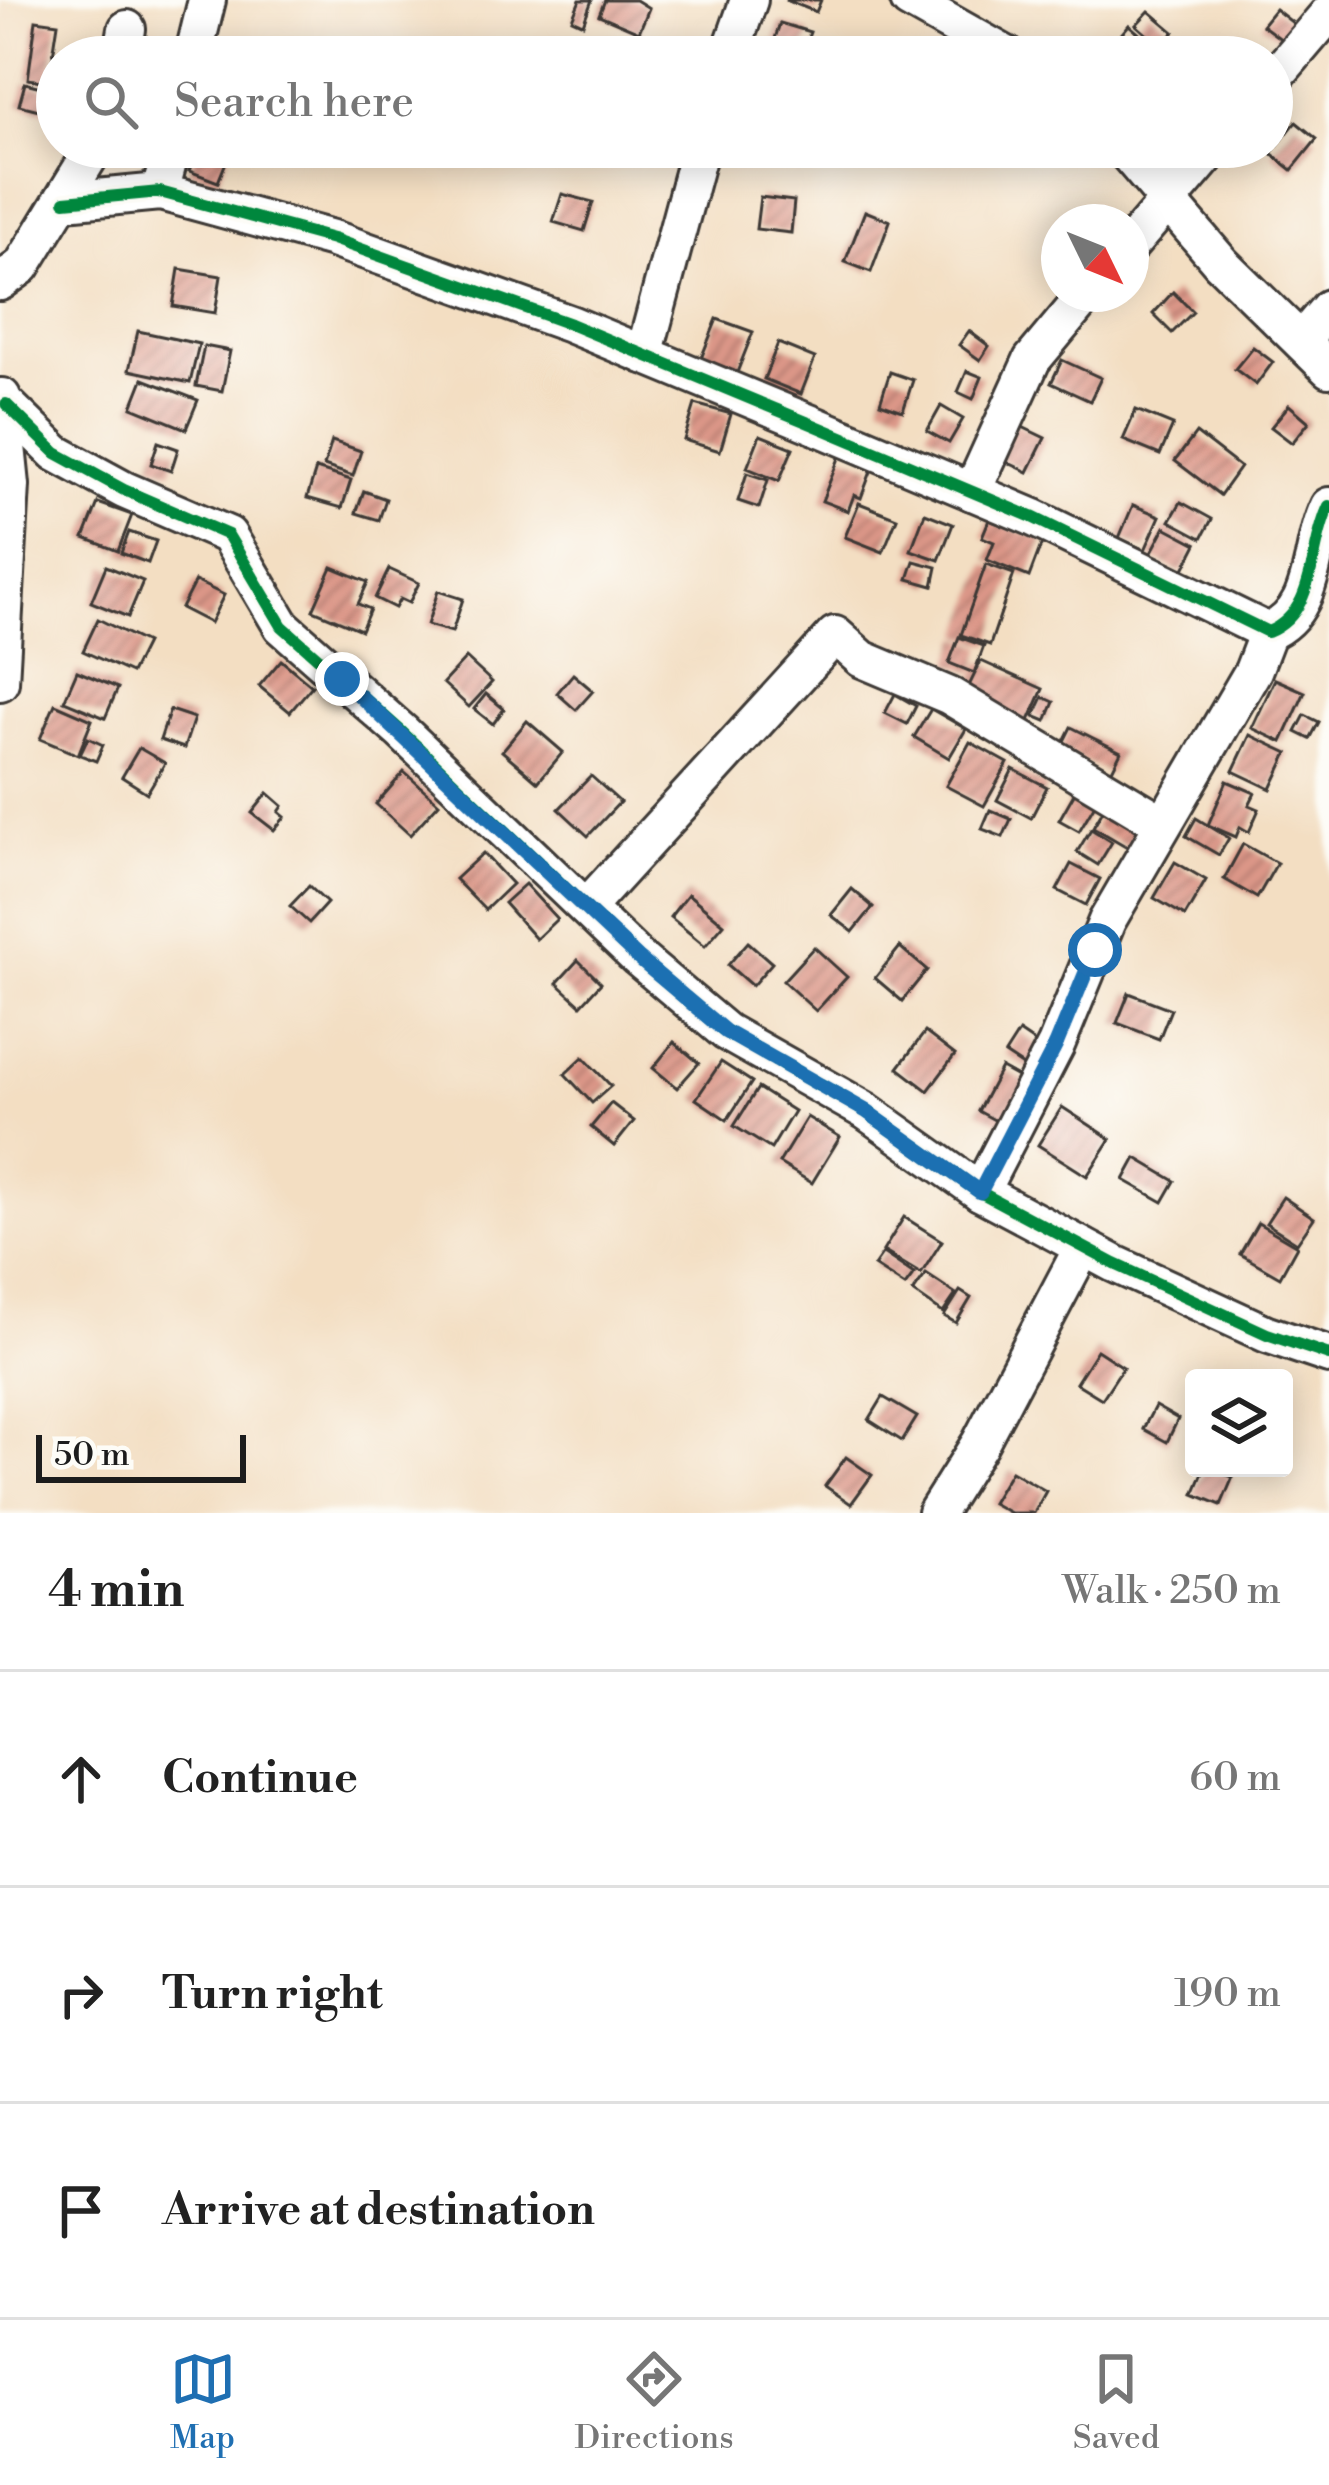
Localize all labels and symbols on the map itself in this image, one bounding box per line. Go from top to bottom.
north arrow [1041,204,1149,312]
route end [315,652,369,706]
route start [1068,923,1122,977]
scale bar [36,1429,246,1482]

